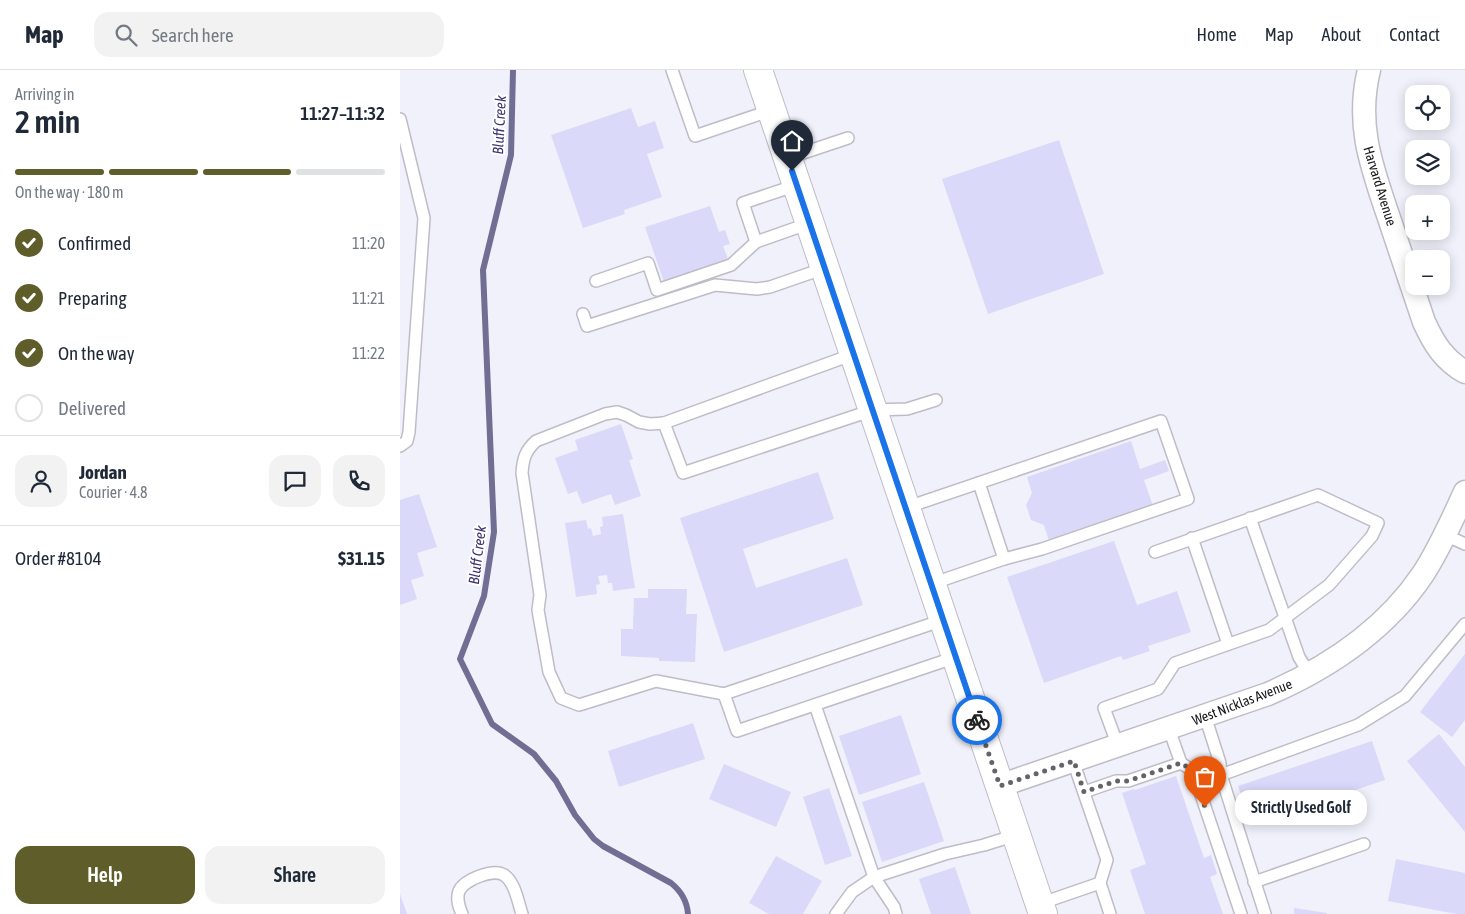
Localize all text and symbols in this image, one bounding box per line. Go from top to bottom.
search box [94,12,444,57]
text: Map [25,21,64,48]
icon: search [112,21,140,49]
text: Search here [152,24,234,46]
text: Home [1197,24,1237,45]
text: Map [1265,24,1294,45]
text: About [1322,24,1361,45]
text: Contact [1389,24,1440,45]
text: Arriving in [15,85,75,103]
map controls [1405,85,1450,295]
button: locate [1405,85,1450,130]
water label: Bluff Creek [489,95,509,155]
text: 11:27–11:32 [300,102,385,124]
text: 2 min [15,103,80,140]
pin [771,120,813,171]
icon: home [778,127,806,155]
button: layers [1405,140,1450,185]
street label: Harvard Avenue [1360,144,1400,228]
text: On the way · 180 m [15,183,124,201]
button: + [1405,195,1450,240]
icon: check [15,229,43,257]
text: Confirmed [58,232,131,254]
text: 11:20 [352,234,385,252]
button: − [1405,250,1450,295]
icon: check [15,284,43,312]
text: Preparing [58,287,127,309]
text: 11:21 [352,289,385,307]
icon: check [15,339,43,367]
text: On the way [58,342,135,364]
text: 11:22 [352,344,385,362]
text: Delivered [58,397,126,419]
button: person [15,455,67,507]
button: chat [269,455,321,507]
button: phone [333,455,385,507]
text: Jordan [79,461,127,483]
text: Courier · 4.8 [79,483,148,501]
water label: Bluff Creek [465,524,489,585]
text: Order #8104 [15,547,102,569]
text: $31.15 [338,547,385,569]
street label: West Nicklas Avenue [1190,676,1294,728]
courier [952,695,1002,745]
icon: bike [963,706,991,734]
pin [1184,756,1226,807]
icon: bag [1191,763,1219,791]
callout: Strictly Used Golf [1235,790,1368,824]
text: Strictly Used Golf [1251,798,1351,816]
button: Help [15,846,195,904]
button: Share [205,846,385,904]

